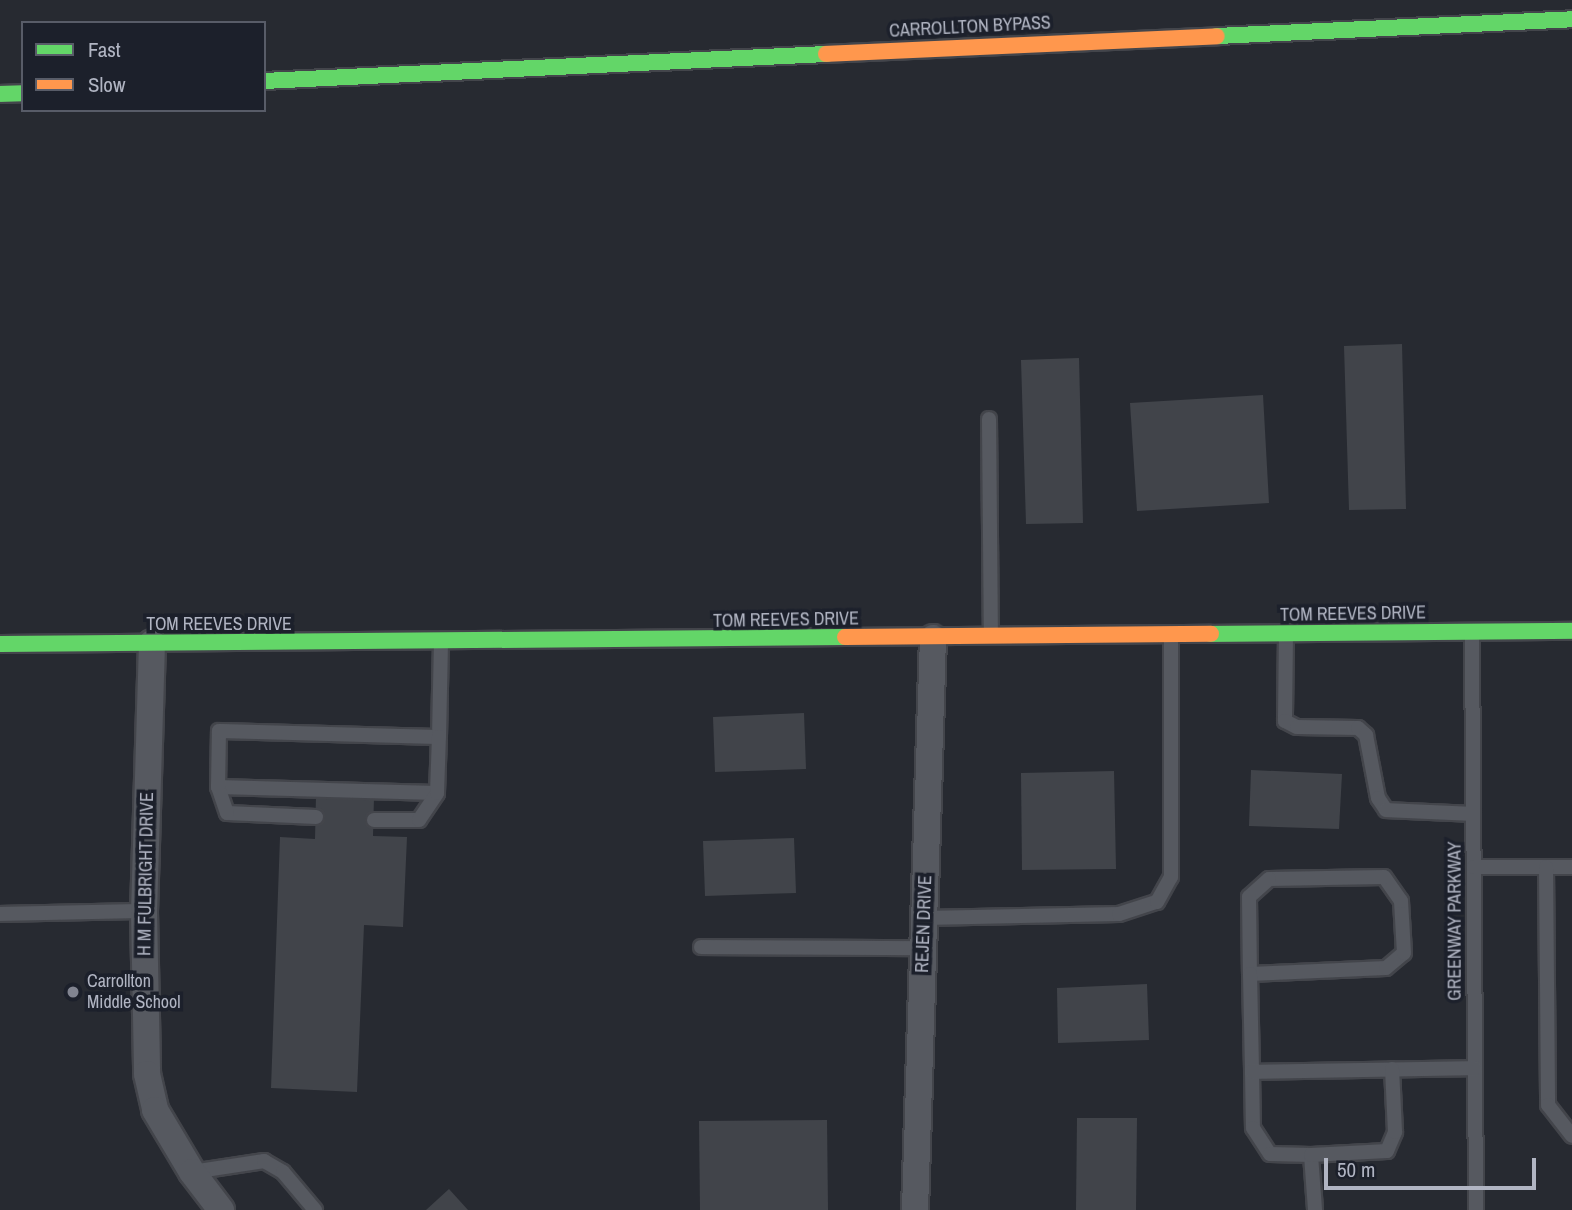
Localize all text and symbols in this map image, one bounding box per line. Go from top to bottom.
street label: CARROLLTON BYPASS [889,12,1051,42]
legend [21,21,266,112]
text: Fast [88,35,121,64]
text: Slow [88,70,125,99]
street label: TOM REEVES DRIVE [1280,602,1426,626]
street label: TOM REEVES DRIVE [713,608,859,632]
street label: TOM REEVES DRIVE [146,613,292,635]
street label: H M FULBRIGHT DRIVE [134,792,158,956]
street label: GREENWAY PARKWAY [1444,841,1466,1001]
street label: REJEN DRIVE [912,875,936,973]
place label: Carrollton Middle School [87,971,181,1014]
marker: Carrollton Middle School [65,984,81,1000]
scale bar [1327,1144,1539,1188]
text: 50 m [1337,1155,1375,1184]

